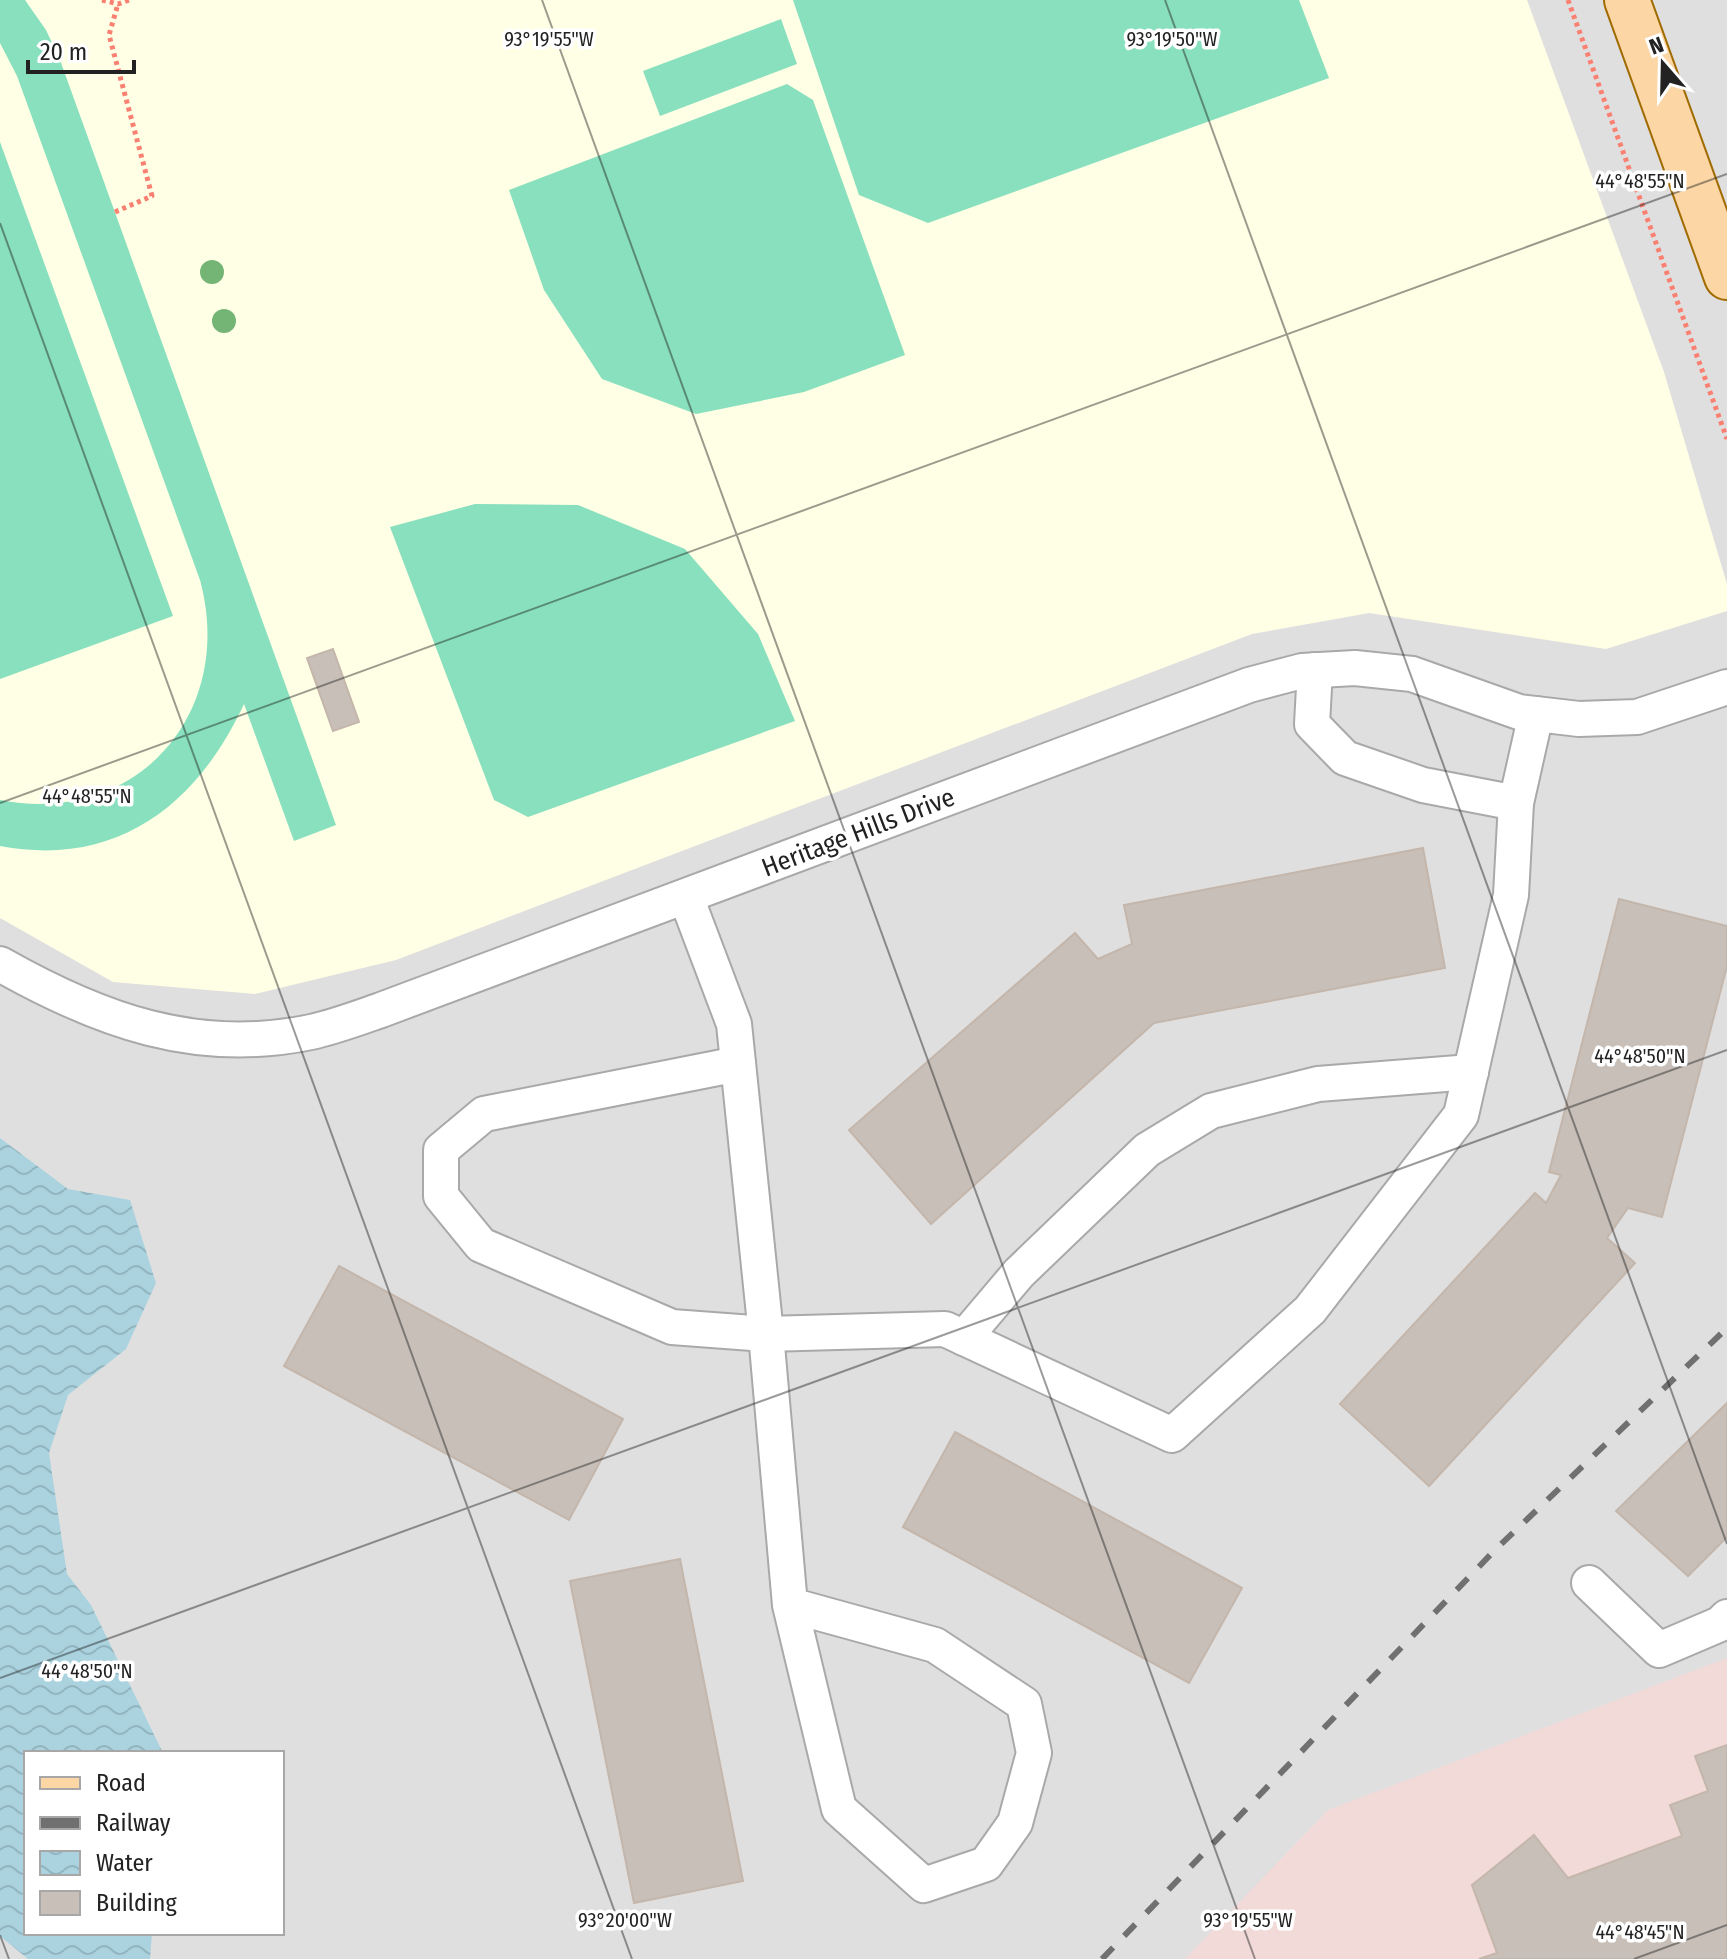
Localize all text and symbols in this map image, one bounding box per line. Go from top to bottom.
scale bar [28,24,134,74]
north arrow [1623,24,1703,104]
text: 93°19'55"W [504,27,594,51]
text: 93°19'50"W [1126,27,1218,51]
text: N [1646,31,1667,61]
text: 20 m [40,38,87,66]
text: 44°48'55"N [1595,169,1685,193]
street label: Heritage Hills Drive [757,781,959,884]
text: 44°48'55"N [42,784,132,808]
text: 44°48'50"N [1594,1044,1686,1068]
text: 44°48'50"N [41,1659,133,1683]
legend [24,1751,284,1935]
text: Road [96,1769,146,1797]
text: Railway [96,1809,171,1837]
text: Water [96,1849,153,1877]
text: Building [96,1889,178,1917]
text: 93°20'00"W [578,1908,672,1932]
text: 93°19'55"W [1203,1908,1293,1932]
text: 44°48'45"N [1595,1920,1685,1944]

